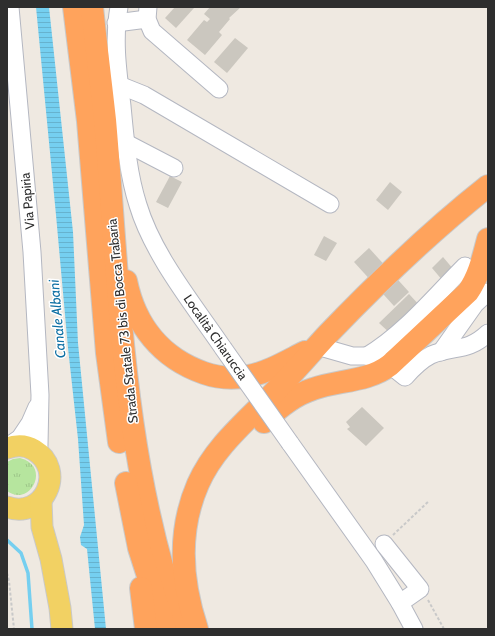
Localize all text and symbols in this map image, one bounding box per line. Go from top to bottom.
street label: Via Papiria [16,171,37,230]
street label: Strada Statale 73 bis di Bocca Trabaria [103,217,141,424]
water label: Canale Albani [45,278,69,359]
street label: Località Chiaruccia [181,291,252,383]

